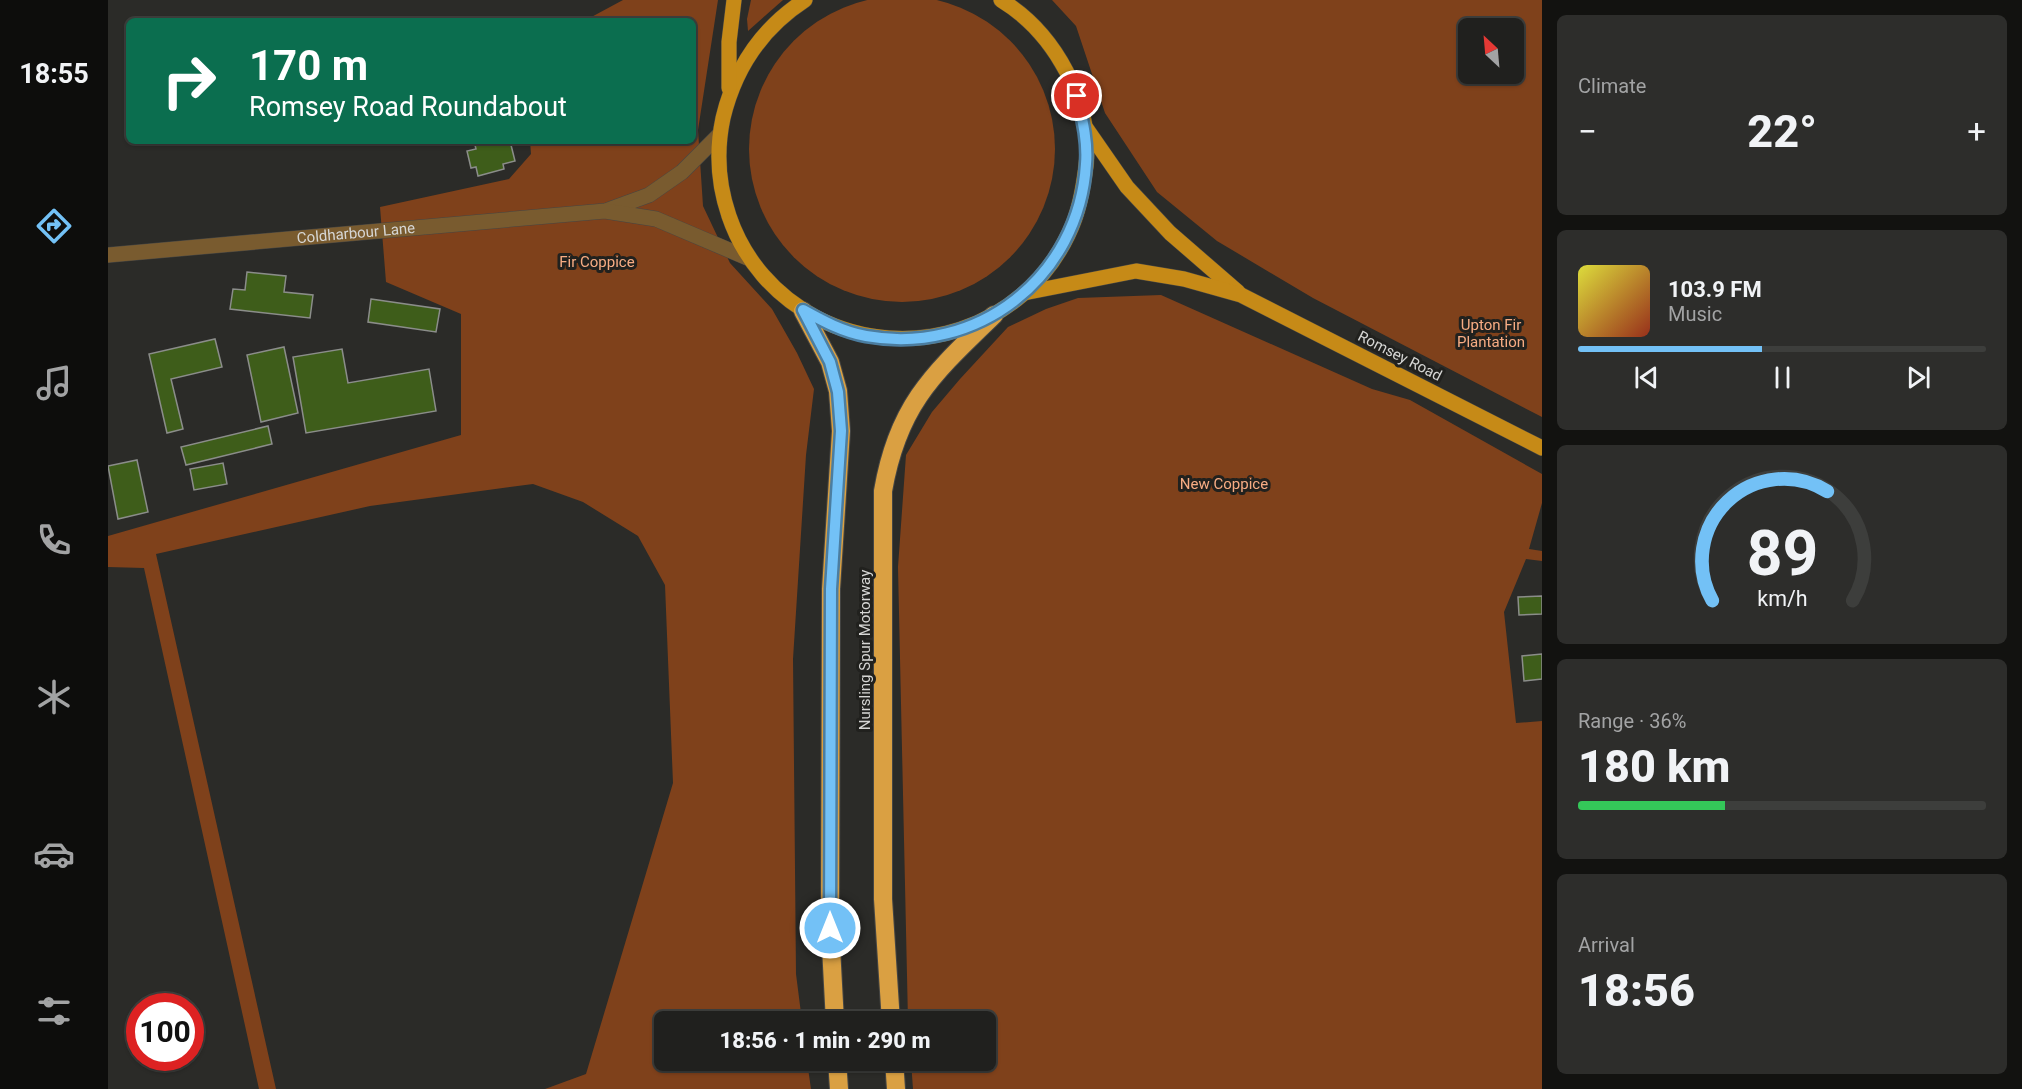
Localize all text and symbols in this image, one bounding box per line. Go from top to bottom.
north arrow [1458,18,1524,84]
map controls [1458,18,1524,84]
text: 170 m [249,41,368,90]
icon: right [150,42,228,120]
text: 18:55 [19,58,89,90]
pin [1051,70,1102,121]
text: Climate [1578,74,1646,98]
icon: arrive [1060,79,1093,112]
text: Romsey Road Roundabout [249,91,567,123]
text: 22° [1747,105,1817,158]
text: − [1578,112,1597,151]
text: + [1967,112,1986,151]
icon: directions [33,205,75,247]
street label: Coldharbour Lane [296,219,416,247]
park label: Fir Coppice [559,253,635,271]
text: 103.9 FM [1668,277,1762,302]
text: Music [1668,302,1722,326]
park label: Upton Fir Plantation [1457,316,1525,351]
street label: Romsey Road [1355,327,1445,385]
icon: previous [1630,361,1663,394]
icon: pause [1766,361,1799,394]
icon: next [1902,361,1935,394]
icon: music [33,362,75,404]
park label: New Coppice [1180,475,1268,493]
text: 89 [1746,518,1818,591]
icon: phone [33,519,75,561]
street label: Nursling Spur Motorway [856,570,874,730]
text: km/h [1757,587,1807,612]
icon: climate [33,676,75,718]
text: Range · 36% [1578,709,1686,733]
text: 180 km [1578,740,1730,793]
icon: car [33,833,75,875]
position arrow [798,896,862,960]
text: Arrival [1578,933,1635,957]
text: 18:56 [1578,964,1695,1017]
icon: filters [33,990,75,1032]
speed limit sign: 100 [126,993,204,1071]
text: 18:56 · 1 min · 290 m [720,1028,930,1053]

